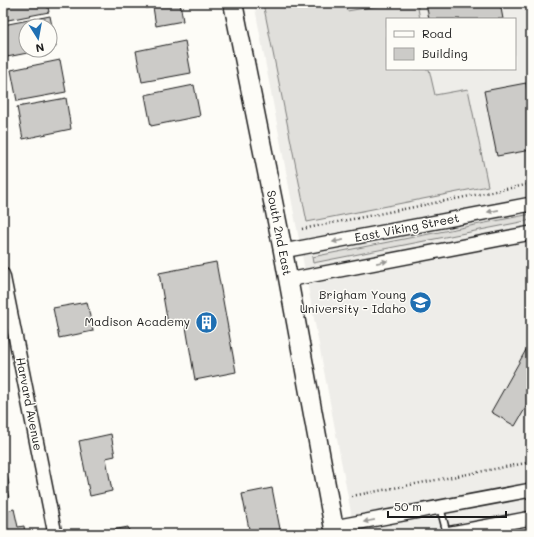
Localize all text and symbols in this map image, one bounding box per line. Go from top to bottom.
north arrow [18,18,58,58]
legend [386,18,516,70]
text: Road [422,25,452,41]
text: N [34,40,46,56]
text: Building [422,45,468,61]
street label: South 2nd East [264,189,296,277]
one-way arrow [487,208,499,214]
street label: East Viking Street [353,209,461,245]
one-way arrow [331,238,344,244]
one-way arrow [376,259,388,265]
place label: Brigham Young University - Idaho [300,286,406,316]
school or university icon: Brigham Young University - Idaho [408,289,434,315]
building icon: Madison Academy [193,309,219,335]
place label: Madison Academy [85,313,190,329]
street label: Harvard Avenue [13,356,47,452]
scale bar [388,493,506,519]
text: 50 m [394,498,422,514]
one-way arrow [363,518,375,524]

